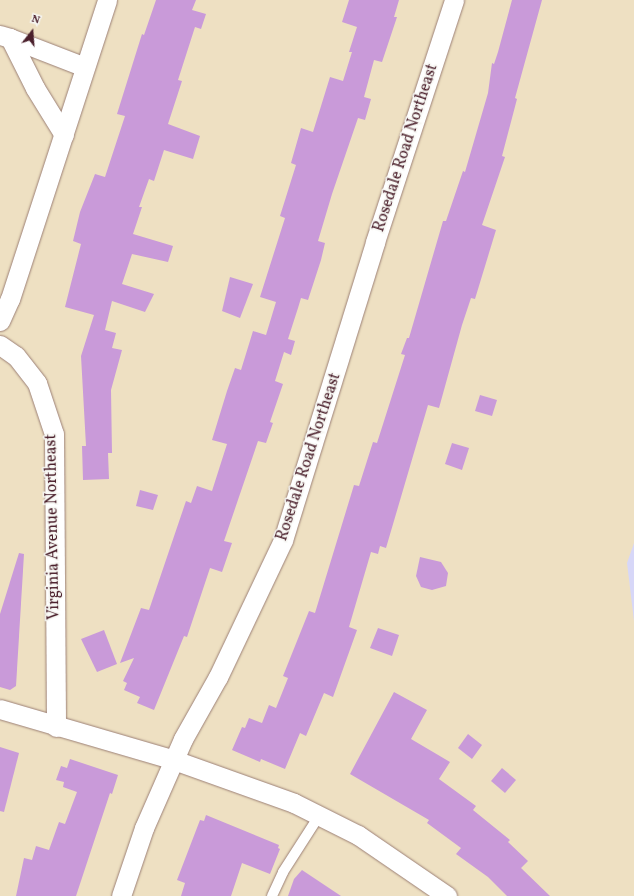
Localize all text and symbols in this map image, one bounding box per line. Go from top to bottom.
north arrow [12,12,52,52]
text: N [30,12,42,28]
street label: Rosedale Road Northeast [370,61,442,235]
street label: Rosedale Road Northeast [273,370,345,544]
street label: Virginia Avenue Northeast [42,434,64,620]

